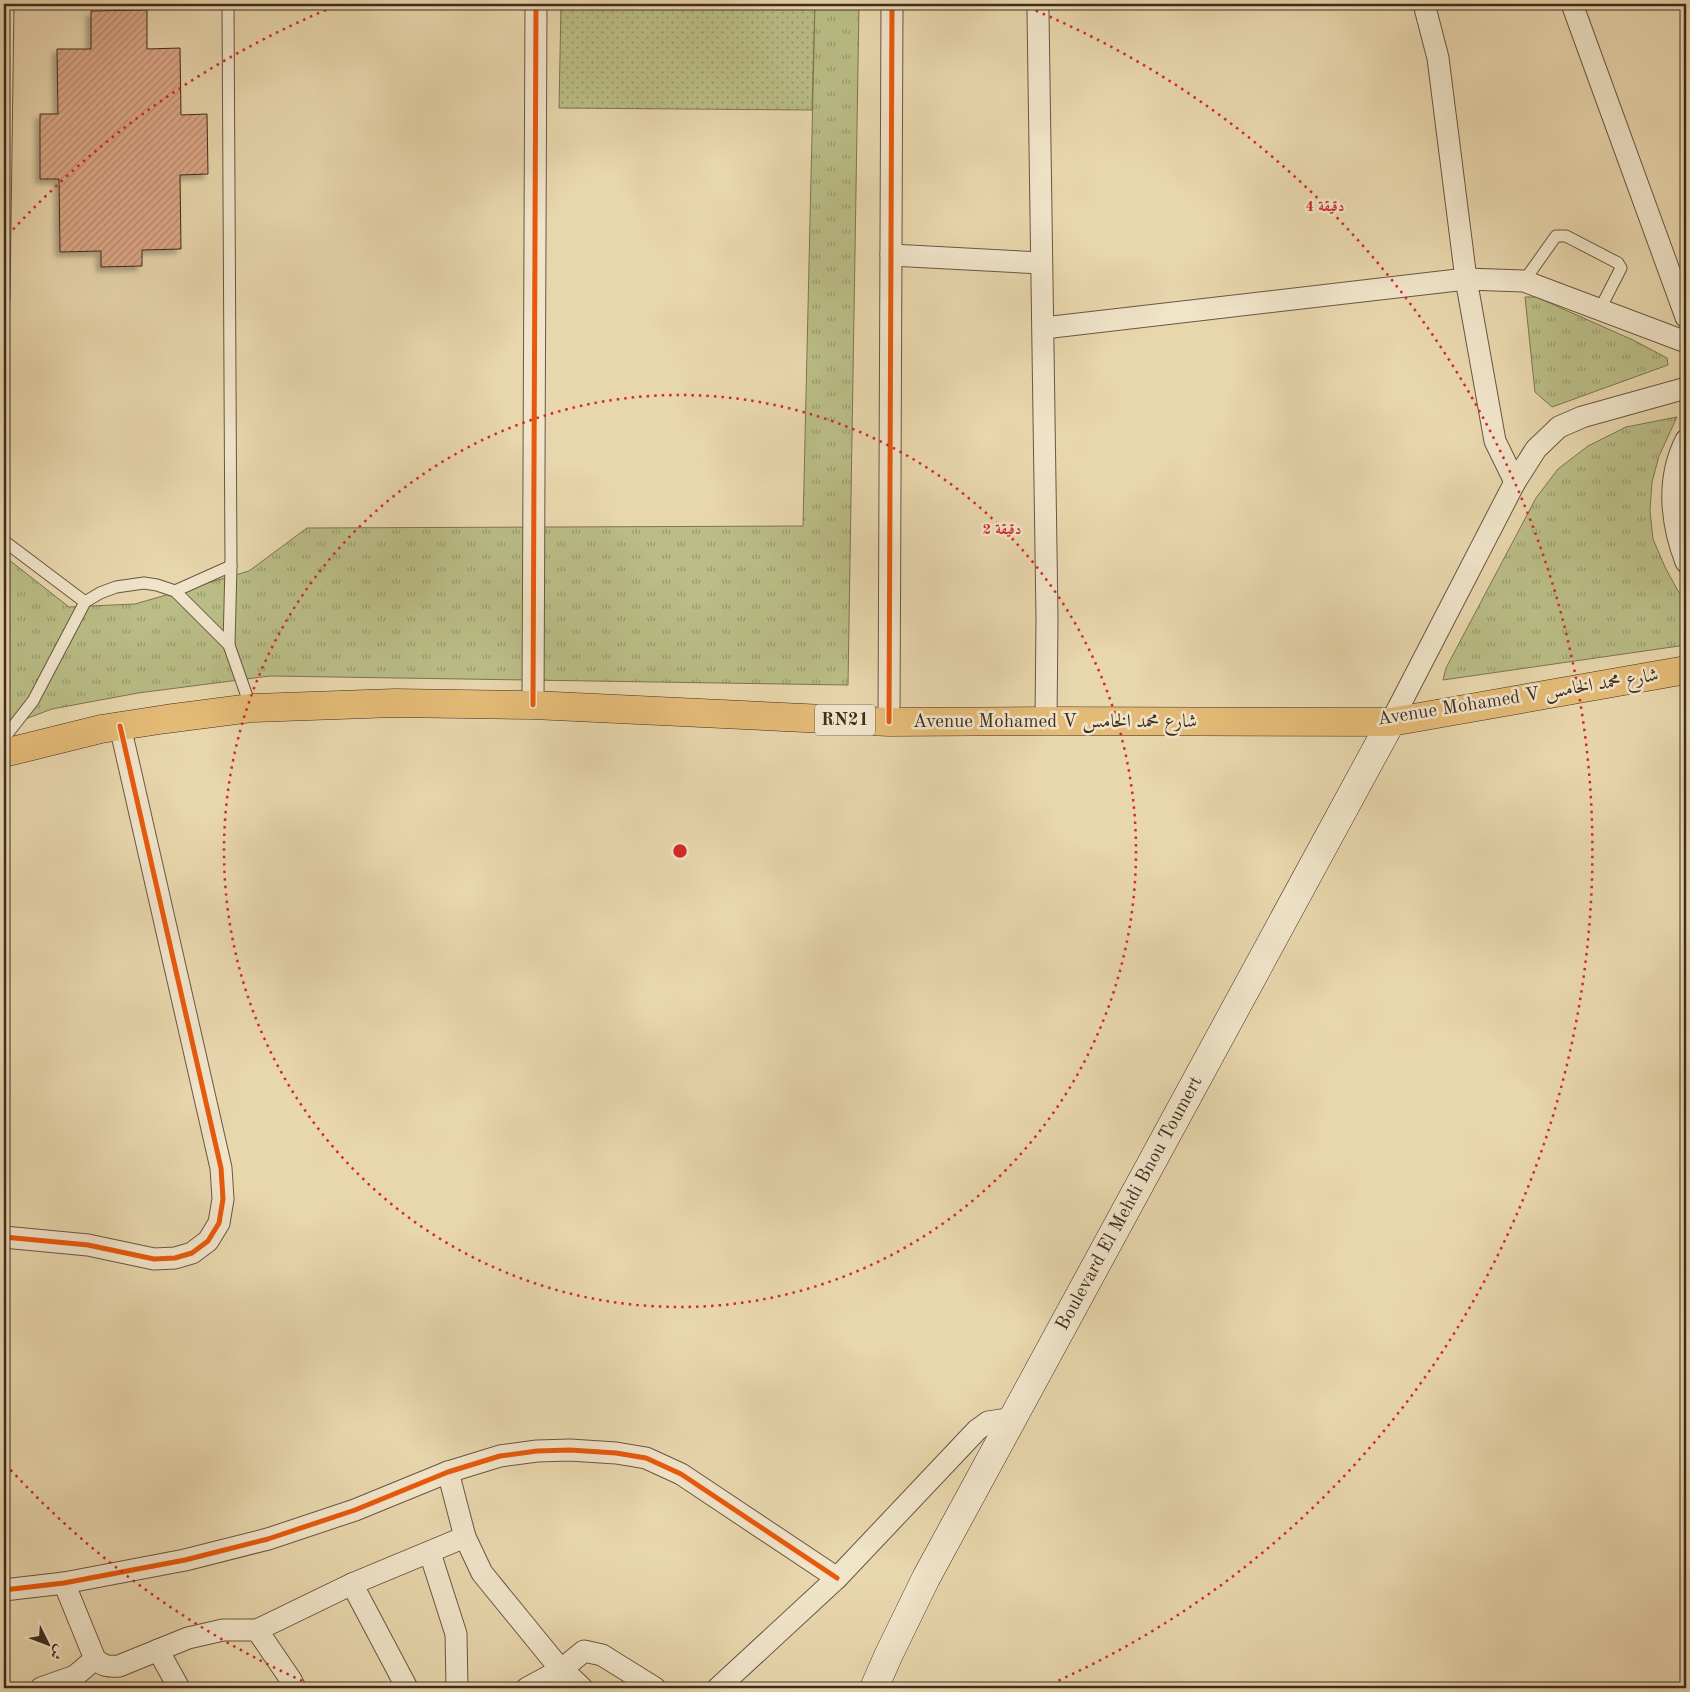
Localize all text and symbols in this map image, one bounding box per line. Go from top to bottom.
text: 4 دقيقة [1305,200,1345,215]
text: 2 دقيقة [982,523,1022,538]
street label: Avenue Mohamed V شارع محمد الخامس [1376,666,1661,734]
road number: RN21 [815,704,875,736]
street label: Avenue Mohamed V شارع محمد الخامس [913,713,1197,736]
centre of rings [671,842,689,860]
street label: Boulevard El Mehdi Bnou Toumert [1053,1073,1206,1334]
north arrow [22,1620,72,1670]
text: ش [47,1642,67,1662]

